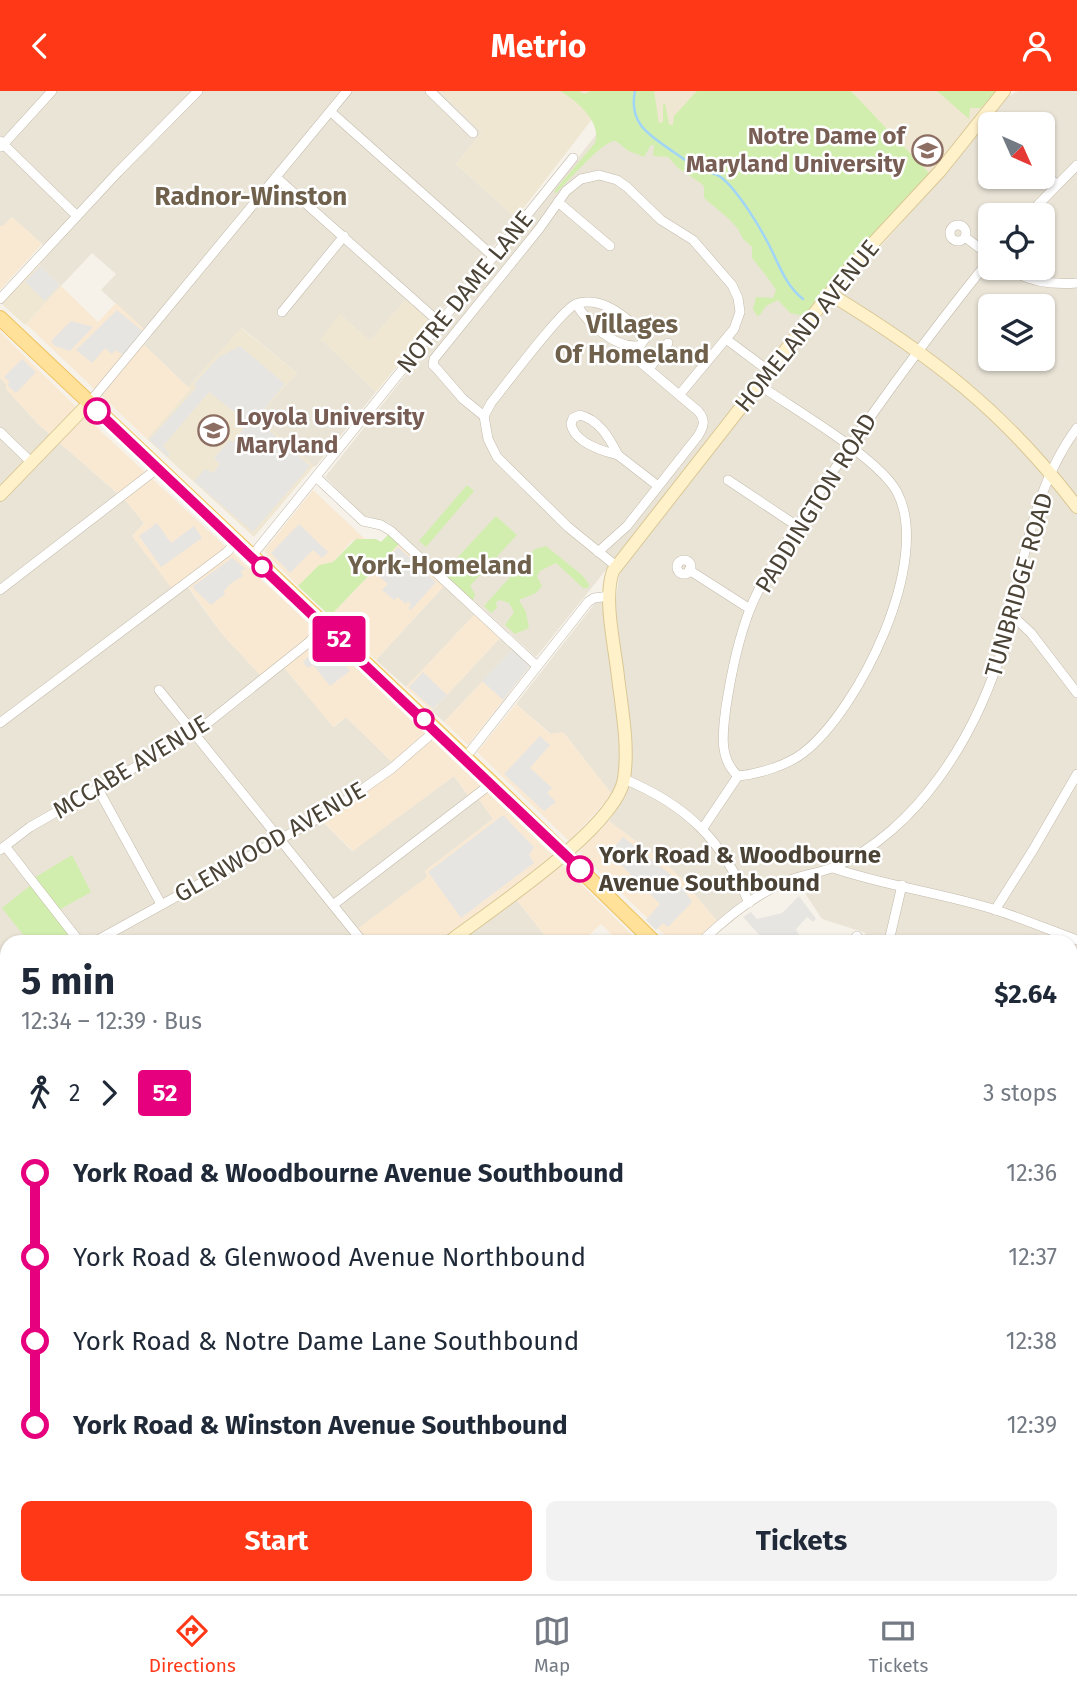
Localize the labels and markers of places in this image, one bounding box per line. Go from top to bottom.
place label: Notre Dame of Maryland University [686,122,907,178]
school or university icon: Notre Dame of Maryland University [911,133,945,167]
unlabelled marker [84,398,110,424]
place label: Loyola University Maryland [236,403,425,459]
school or university icon: Loyola University Maryland [196,414,230,448]
unlabelled marker [252,557,272,577]
unlabelled marker [414,709,434,729]
place label: York Road & Woodbourne Avenue Southbound [598,841,881,897]
marker: York Road & Woodbourne Avenue Southbound [567,856,593,882]

